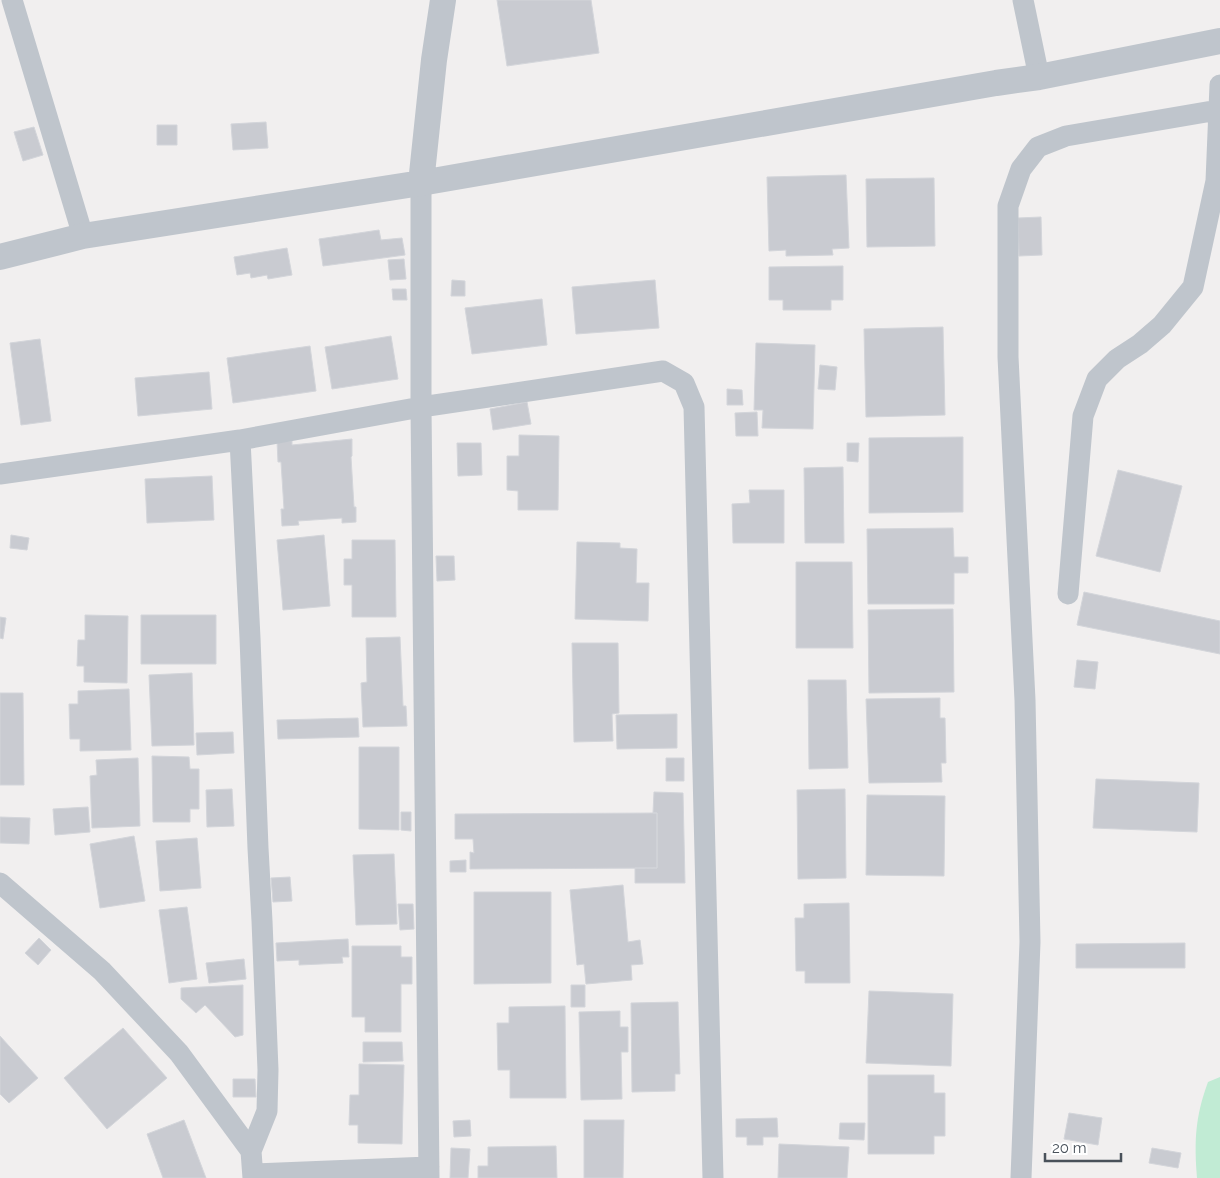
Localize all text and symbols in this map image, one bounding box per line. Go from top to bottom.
scale bar [1045,1130,1121,1162]
text: 20 m [1052,1139,1087,1157]

